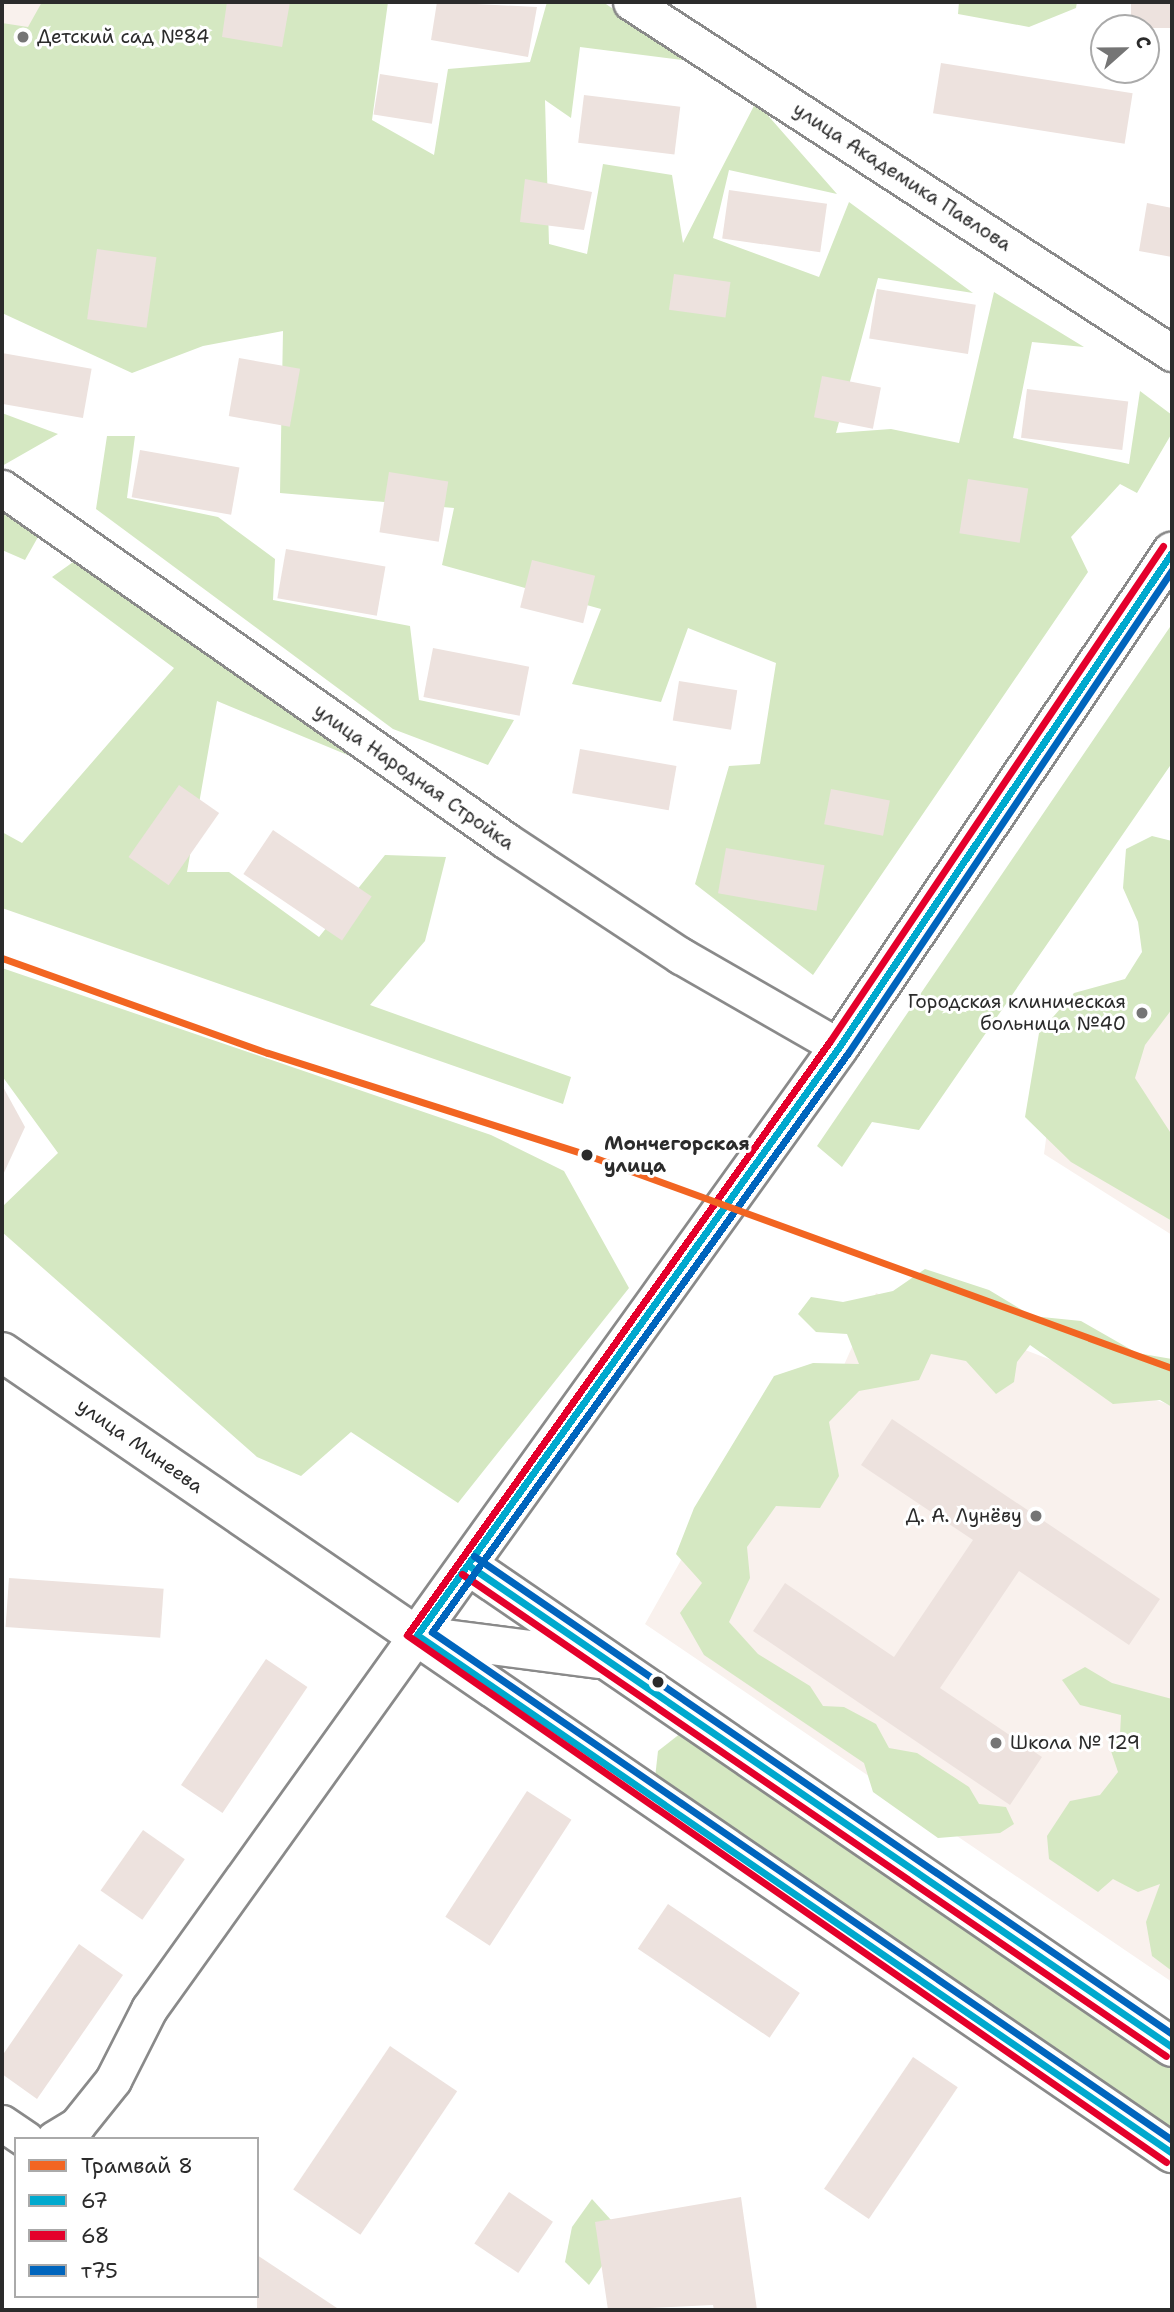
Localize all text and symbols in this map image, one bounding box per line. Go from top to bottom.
north arrow [1090,14,1160,84]
place label: Детский сад №84 [37,26,209,48]
marker: Детский сад №84 [15,29,31,45]
text: С [1129,32,1157,52]
street label: улица Академика Павлова [789,98,1015,256]
street label: улица Народная Стройка [310,699,518,855]
place label: Городская клиническая больница №40 [908,991,1126,1035]
marker: Городская клиническая больница №40 [1132,1003,1152,1023]
place label: Мончегорская улица [604,1133,750,1177]
marker: Мончегорская улица [576,1144,598,1166]
street label: улица Минеева [72,1394,208,1498]
place label: Д. А. Лунёву [906,1505,1022,1527]
marker: Д. А. Лунёву [1028,1508,1044,1524]
unlabelled marker [651,1675,665,1689]
place label: Школа № 129 [1010,1732,1140,1754]
marker: Школа № 129 [988,1735,1004,1751]
legend [14,2137,259,2298]
text: Трамвай 8 [81,2152,193,2180]
text: 67 [81,2187,108,2215]
text: 68 [81,2222,110,2250]
text: т75 [81,2257,118,2285]

